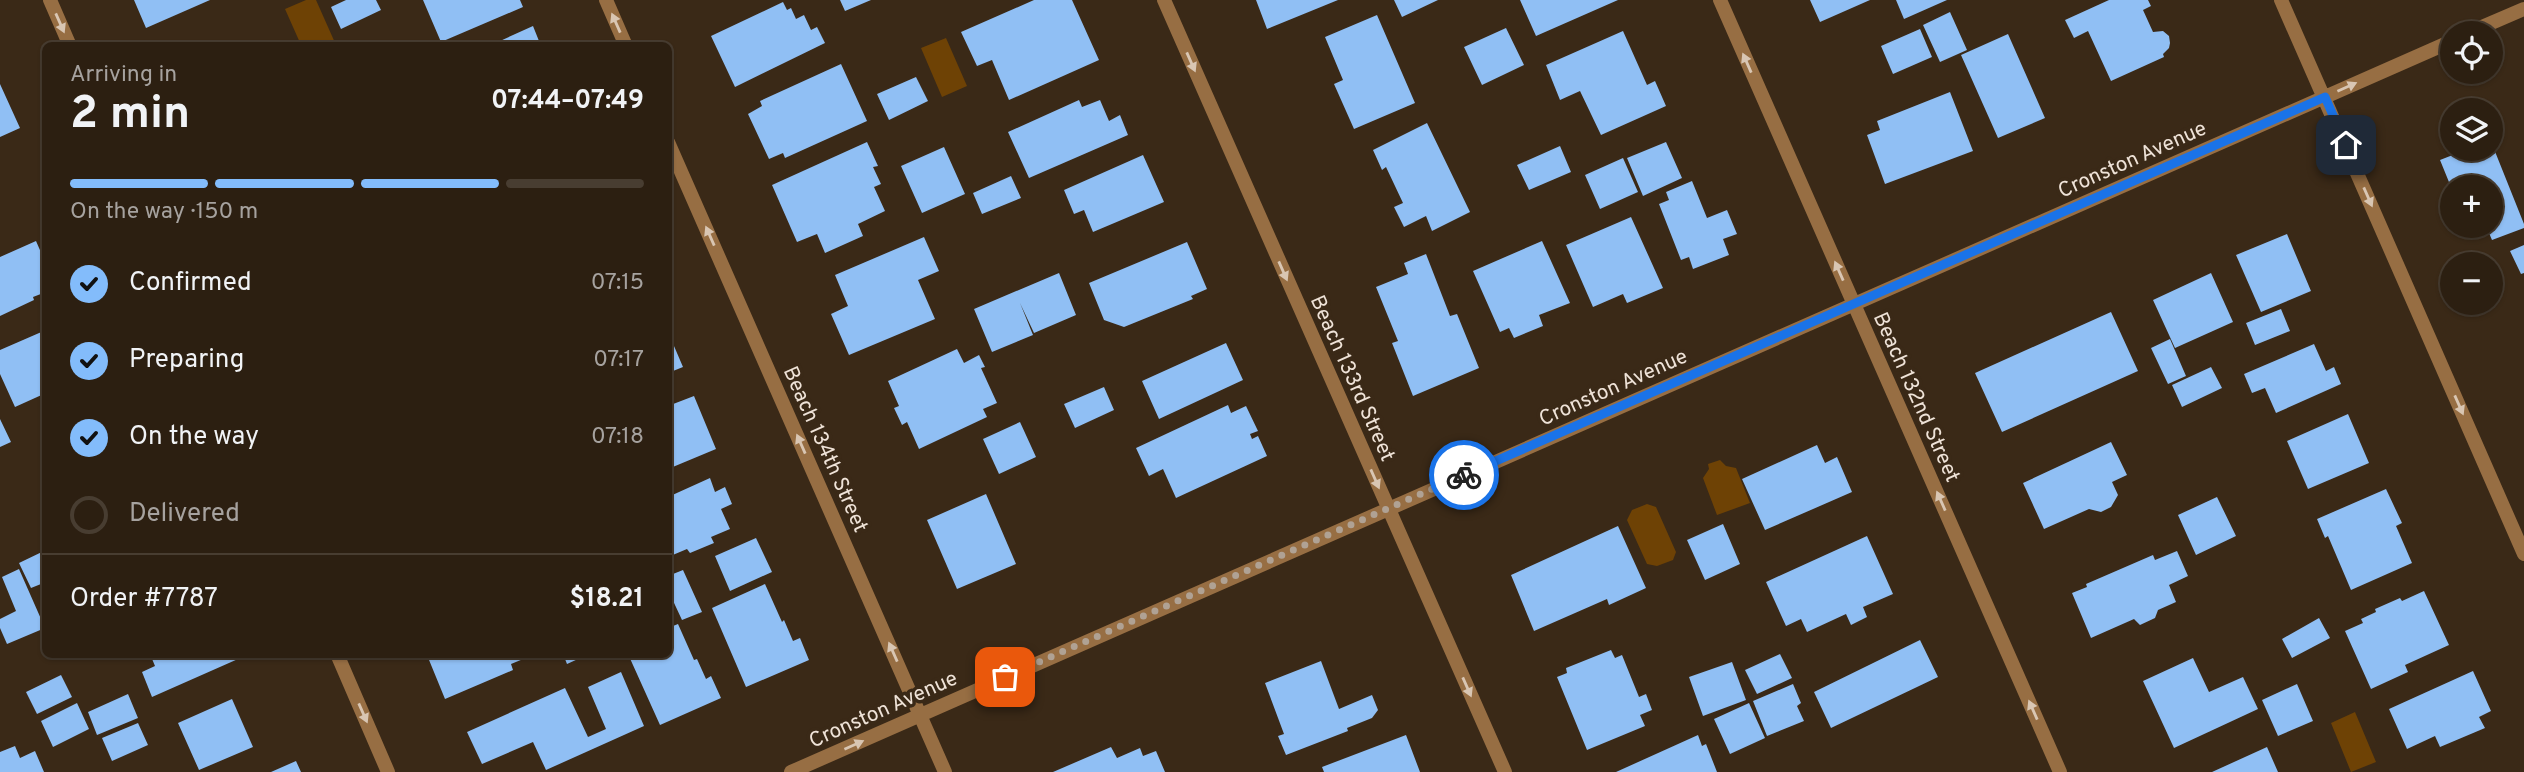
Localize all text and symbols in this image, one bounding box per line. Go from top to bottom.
one-way arrow [54,13,66,33]
one-way arrow [610,13,622,33]
map controls [2440,21,2503,315]
button: locate [2440,21,2503,84]
one-way arrow [1186,52,1197,73]
one-way arrow [1741,53,1753,73]
text: Arriving in [70,61,177,90]
one-way arrow [2337,81,2358,92]
text: 07:44–07:49 [491,85,644,118]
text: 2 min [70,86,190,145]
button: layers [2440,98,2503,161]
pin [2316,115,2376,175]
street label: Cronston Avenue [2054,116,2211,205]
icon: home [2327,126,2365,164]
button: + [2440,175,2503,238]
one-way arrow [2362,187,2374,207]
text: On the way · 150 m [70,198,258,227]
one-way arrow [704,225,715,246]
button: − [2440,252,2503,315]
one-way arrow [1278,260,1289,281]
one-way arrow [1833,261,1845,281]
icon: check [70,265,108,303]
text: Confirmed [129,267,252,300]
text: 07:15 [591,269,644,298]
street label: Beach 133rd Street [1303,291,1400,466]
street label: Beach 132nd Street [1866,308,1965,487]
icon: check [70,342,108,380]
text: Preparing [129,344,244,377]
street label: Cronston Avenue [1535,344,1692,433]
text: 07:17 [593,346,644,375]
street label: Beach 134th Street [776,362,873,537]
one-way arrow [2454,395,2465,416]
icon: check [70,419,108,457]
text: On the way [129,421,259,454]
text: 07:18 [591,423,644,452]
one-way arrow [795,434,807,454]
courier [1429,440,1499,510]
icon: bike [1445,456,1483,494]
one-way arrow [1369,469,1381,489]
one-way arrow [1935,491,1946,512]
text: Delivered [129,498,240,531]
text: Order #7787 [70,583,218,616]
text: $18.21 [570,583,644,616]
one-way arrow [887,642,899,662]
pin [975,647,1035,707]
icon: bag [986,658,1024,696]
street label: Cronston Avenue [805,666,962,755]
one-way arrow [1461,677,1473,697]
one-way arrow [2027,699,2038,720]
one-way arrow [357,703,369,723]
one-way arrow [843,739,864,750]

